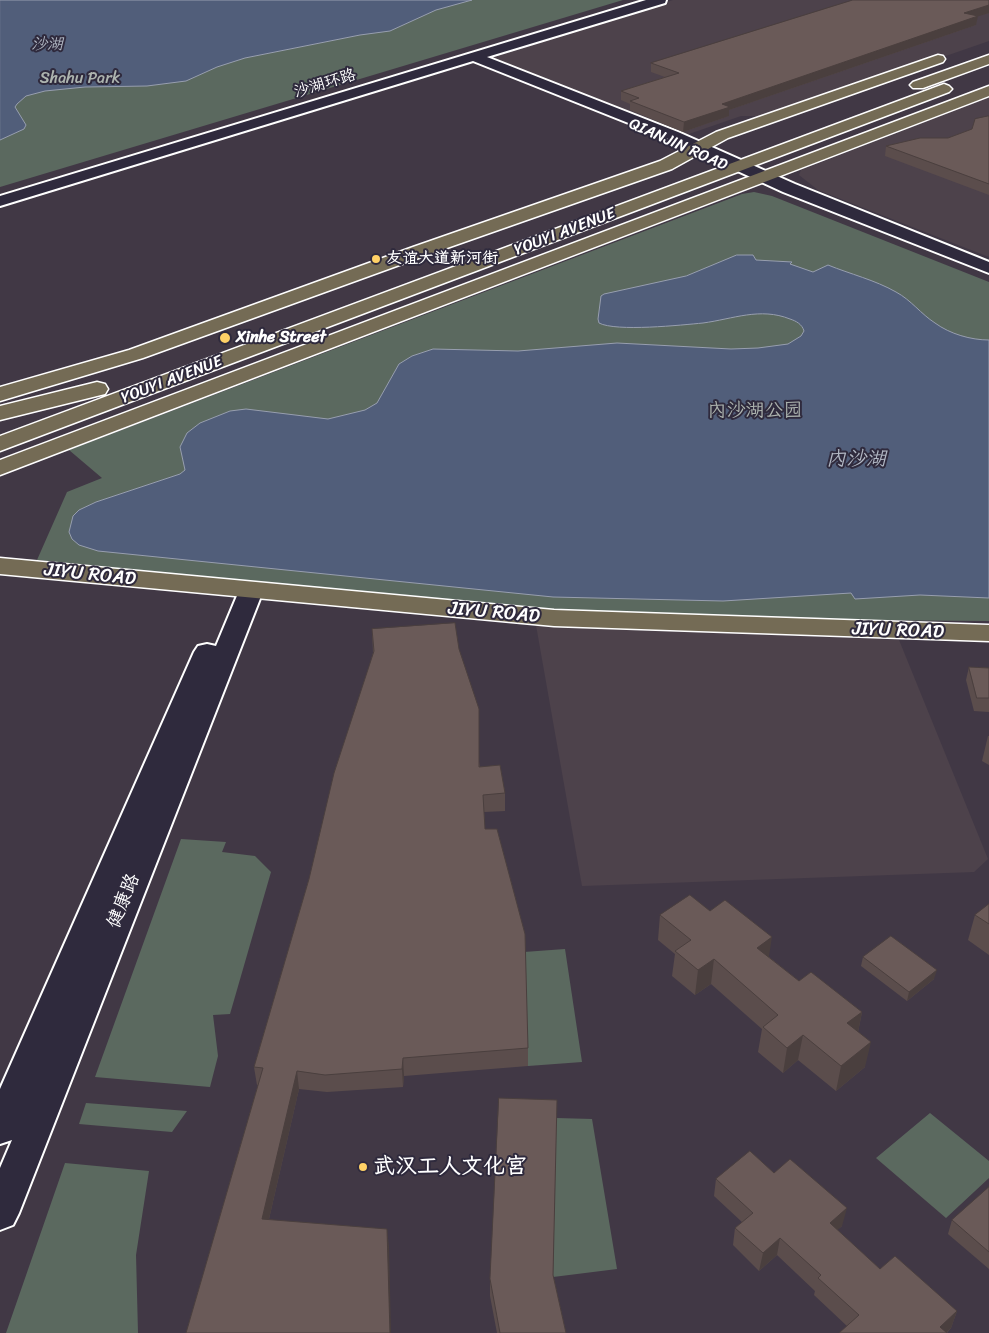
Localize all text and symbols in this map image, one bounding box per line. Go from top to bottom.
water label: 沙湖 [31,35,63,55]
street label: 沙湖环路 [292,65,358,103]
park label: Shahu Park [40,69,120,89]
street label: QIANJIN ROAD [626,115,730,175]
street label: YOUYI AVENUE [512,204,618,260]
place label: 友谊大道新河街 [386,249,498,269]
marker: 友谊大道新河街 [370,253,382,265]
place label: Xinhe Street [236,328,326,348]
marker: Xinhe Street [218,331,232,345]
street label: YOUYI AVENUE [119,352,225,408]
park label: 内沙湖公园 [708,400,802,422]
water label: 内沙湖 [826,448,886,472]
street label: JIYU ROAD [43,559,137,591]
street label: JIYU ROAD [447,598,541,628]
street label: JIYU ROAD [852,618,944,644]
street label: 健康路 [103,870,145,932]
place label: 武汉工人文化宫 [373,1154,527,1180]
marker: 武汉工人文化宫 [357,1161,369,1173]

